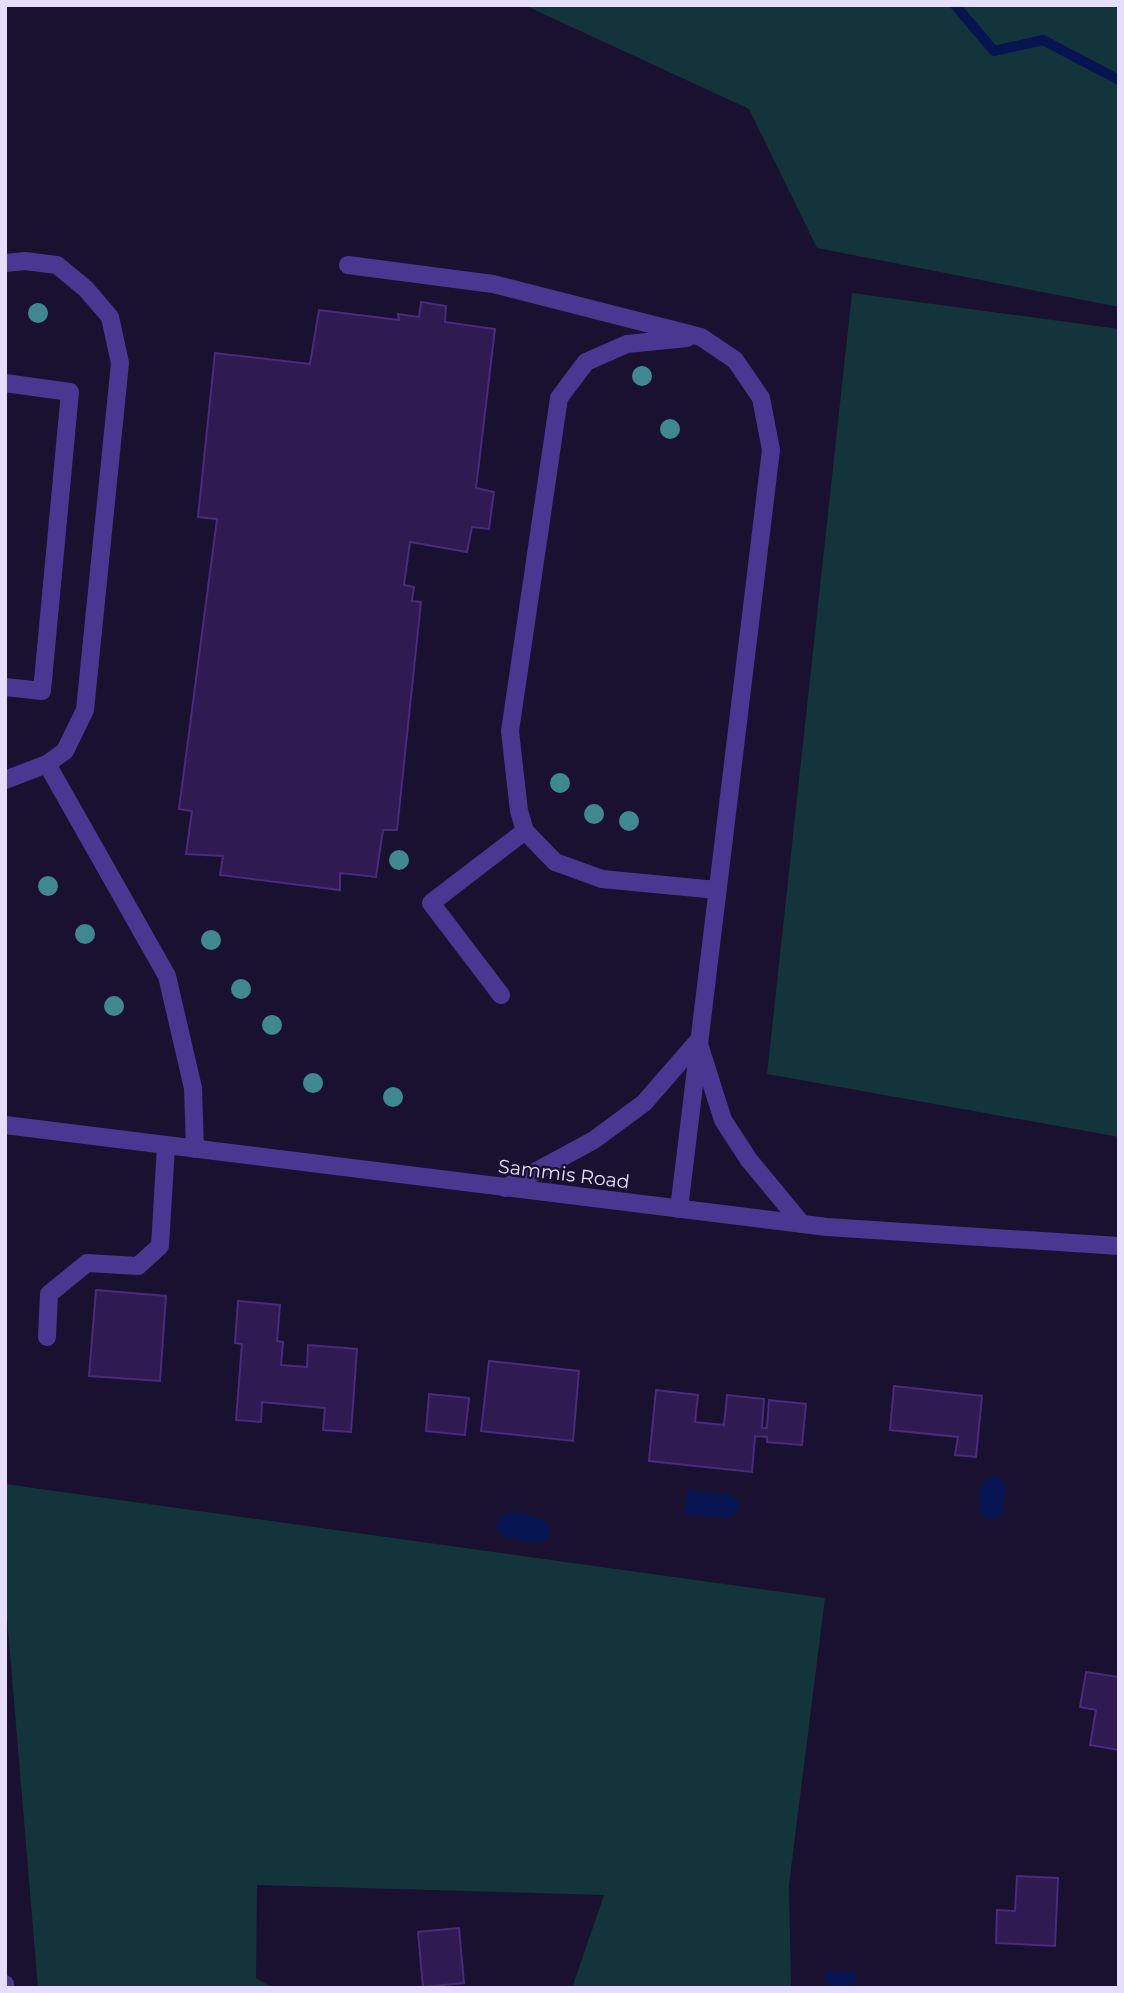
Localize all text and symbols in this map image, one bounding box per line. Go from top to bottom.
street label: Sammis Road [497,1155,631,1193]

